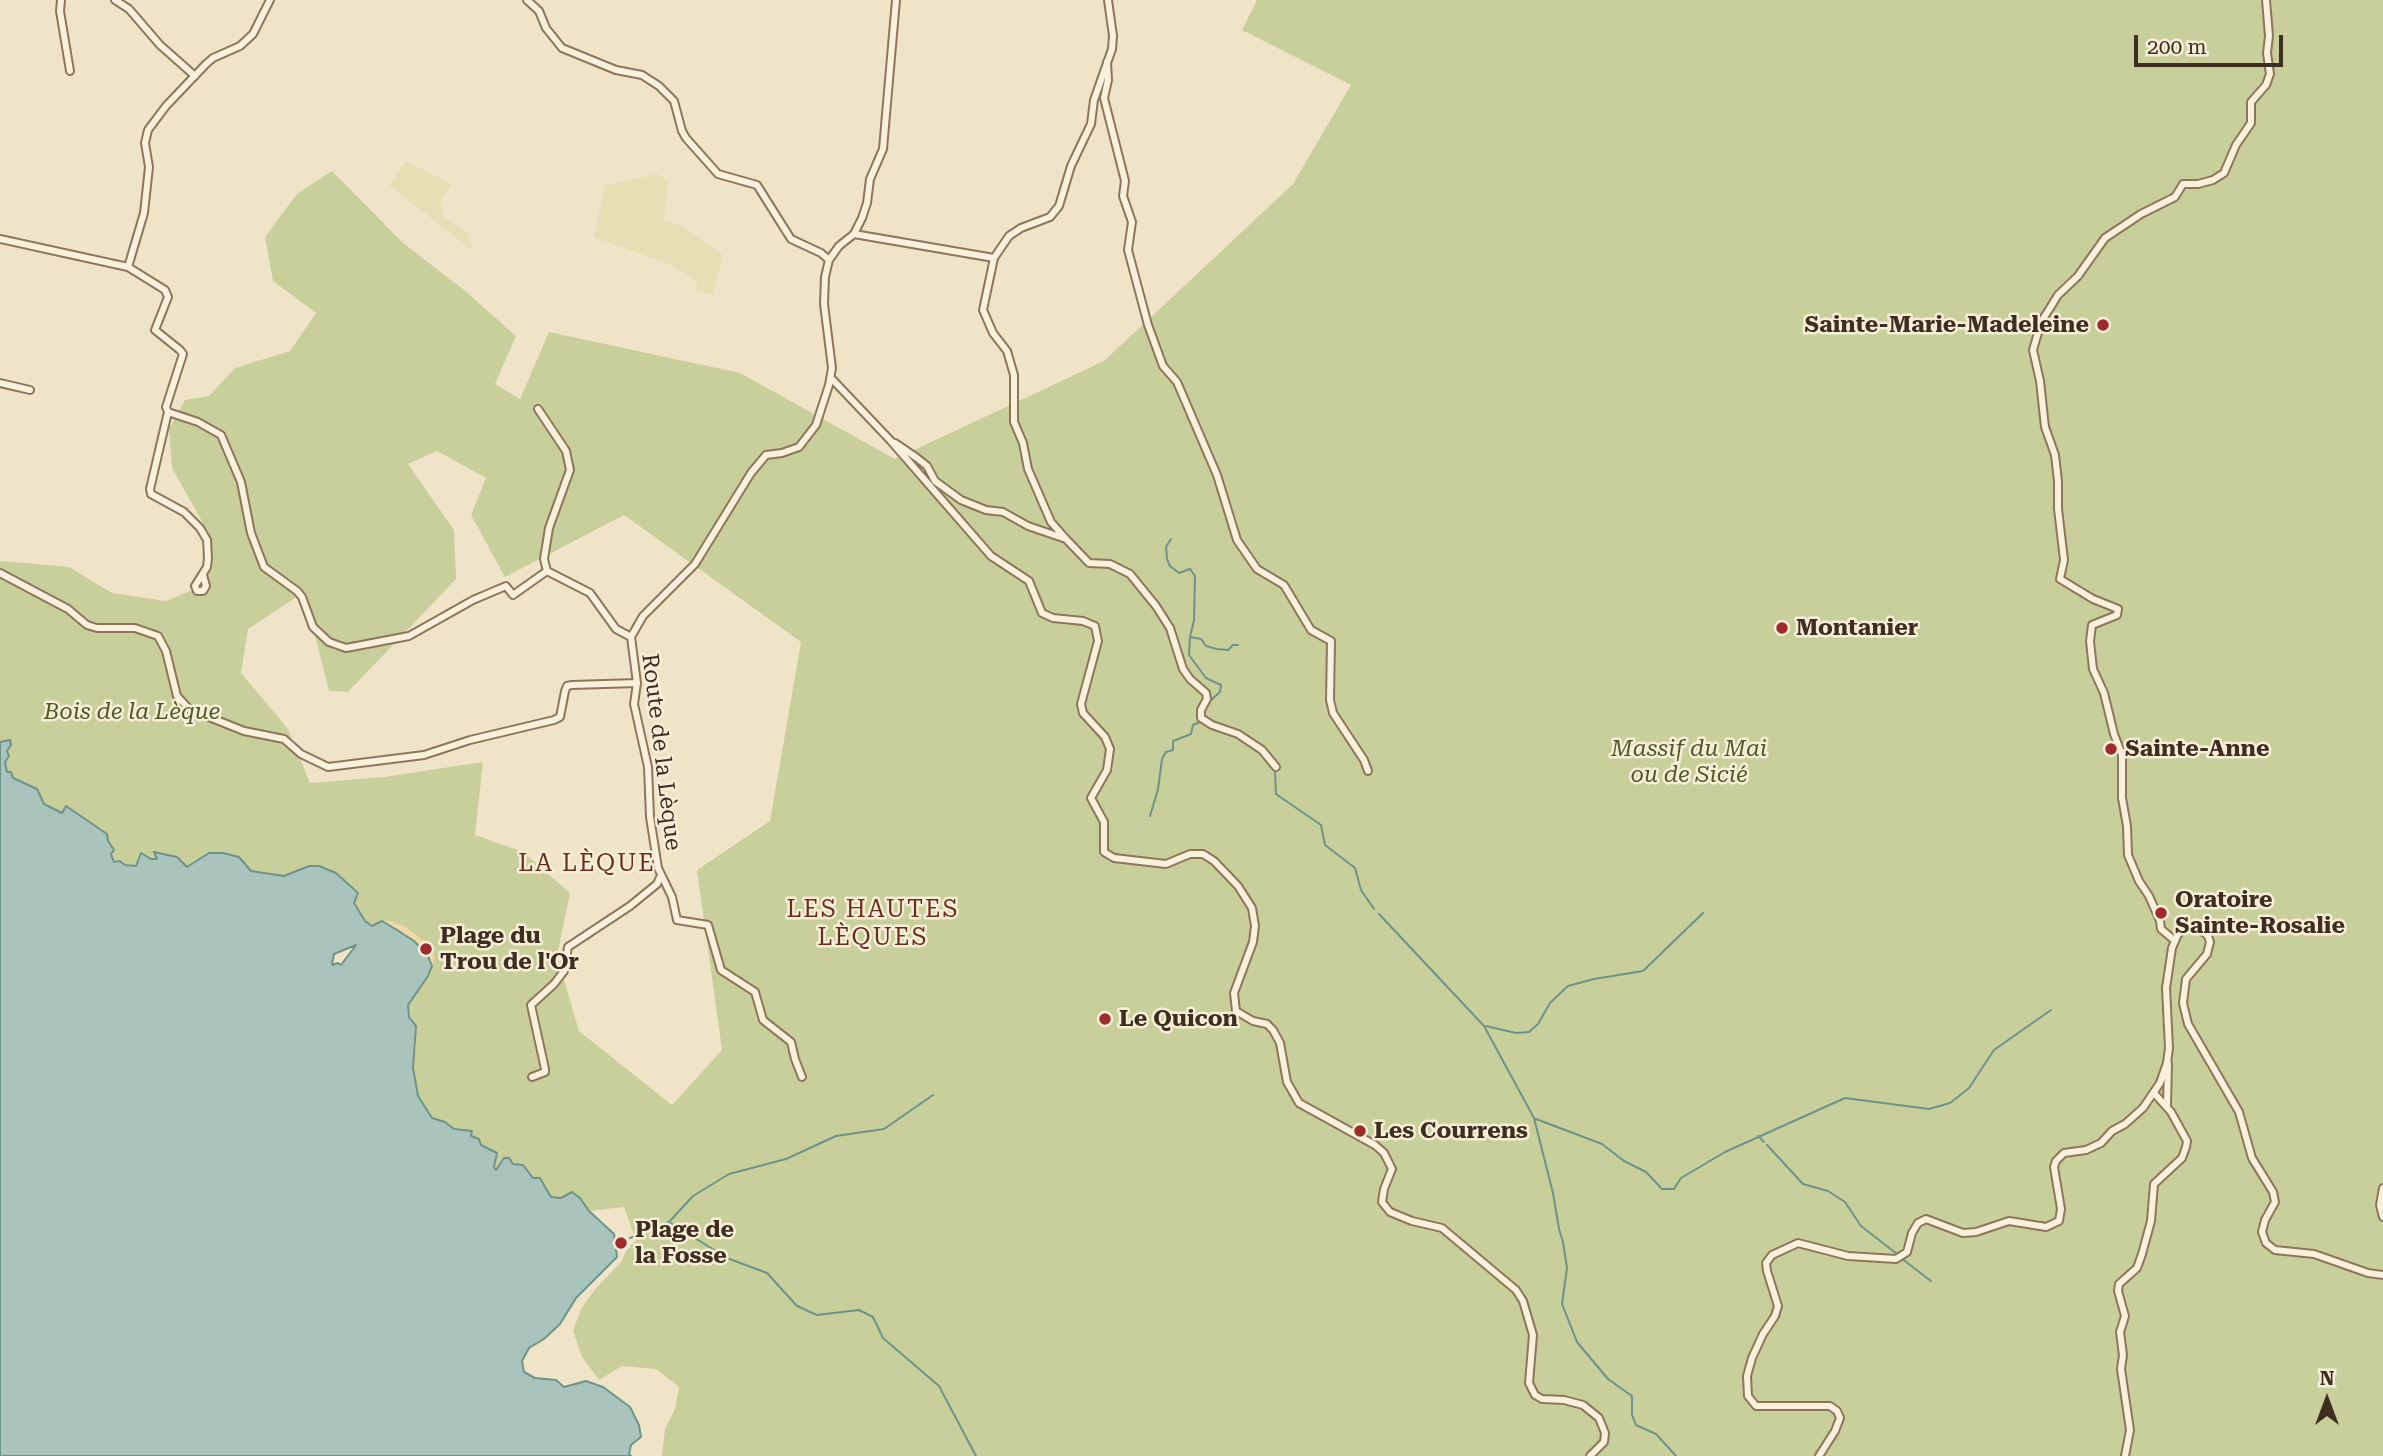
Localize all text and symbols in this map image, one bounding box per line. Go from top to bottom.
scale bar [2138,21,2287,65]
text: 200 m [2147,35,2207,59]
place label: Sainte-Marie-Madeleine [1805,311,2089,339]
marker: Sainte-Marie-Madeleine [2095,317,2111,333]
place label: Montanier [1796,614,1918,642]
marker: Montanier [1774,620,1790,636]
street label: Route de la Lèque [635,652,687,852]
park label: Bois de la Lèque [44,698,220,726]
park label: Massif du Mai ou de Sicié [1611,735,1767,789]
place label: Sainte-Anne [2125,735,2270,763]
marker: Sainte-Anne [2103,741,2119,757]
district label: LA LÈQUE [519,850,655,878]
place label: Oratoire Sainte-Rosalie [2175,886,2345,940]
district label: LES HAUTES LÈQUES [788,896,958,952]
marker: Oratoire Sainte-Rosalie [2153,905,2169,921]
place label: Plage du Trou de l'Or [440,922,579,976]
marker: Plage du Trou de l'Or [418,941,434,957]
place label: Le Quicon [1119,1005,1238,1033]
marker: Le Quicon [1097,1011,1113,1027]
place label: Les Courrens [1374,1117,1528,1145]
marker: Les Courrens [1352,1123,1368,1139]
place label: Plage de la Fosse [635,1216,734,1270]
marker: Plage de la Fosse [613,1235,629,1251]
north arrow [2292,1365,2362,1435]
text: N [2320,1367,2334,1390]

